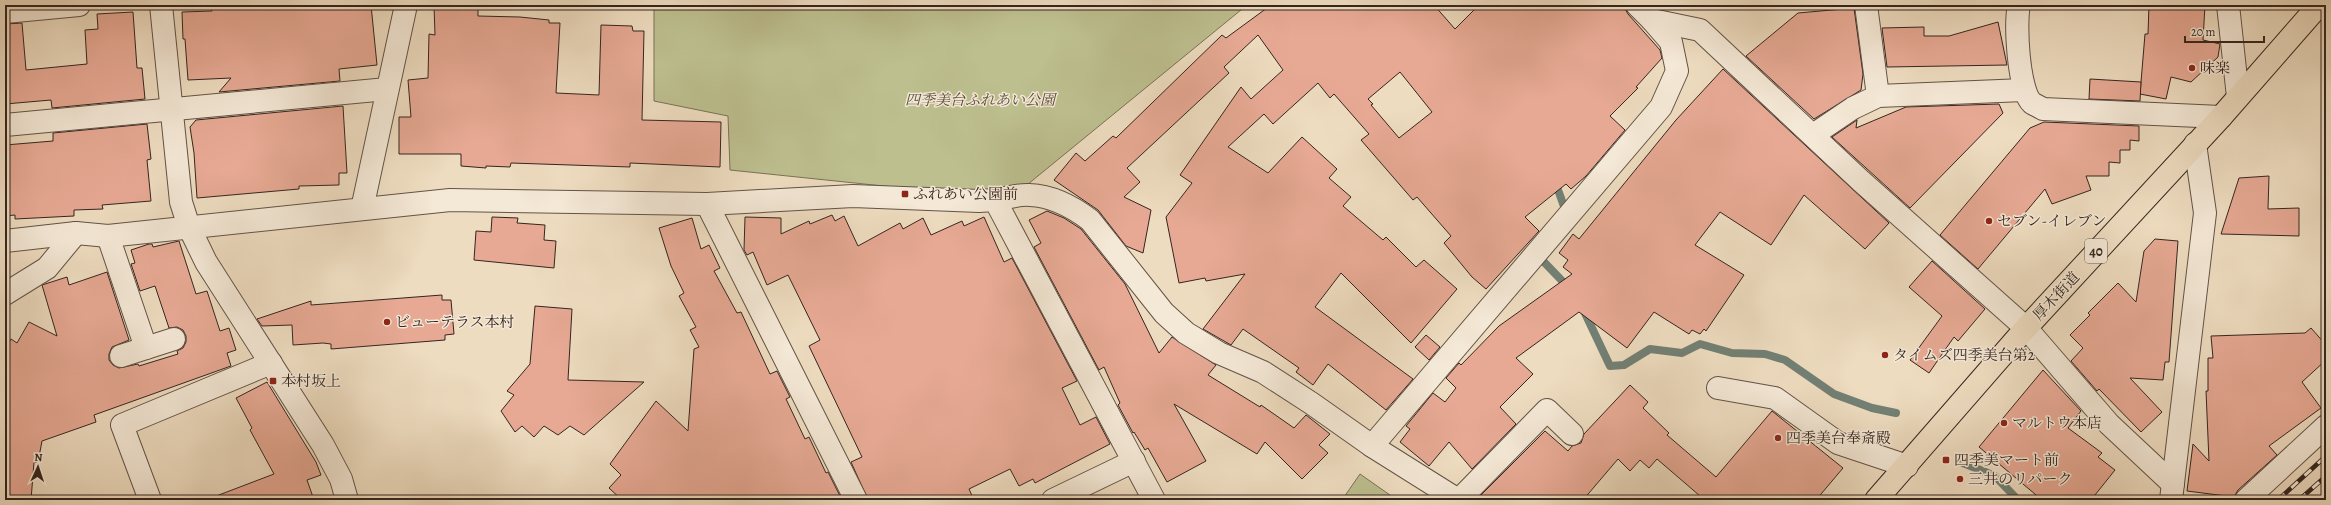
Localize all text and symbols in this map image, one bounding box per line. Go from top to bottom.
scale bar [2185,18,2264,44]
text: 20 m [2191,24,2215,40]
place label: 味楽 [2200,58,2230,78]
marker: 味楽 [2187,63,2197,73]
park label: 四季美台ふれあい公園 [905,90,1058,110]
place label: ふれあい公園前 [913,184,1018,204]
marker: ふれあい公園前 [900,189,910,199]
place label: セブン-イレブン [1997,211,2107,231]
marker: セブン-イレブン [1984,216,1994,226]
road number: 40 [2085,239,2107,263]
street label: 厚木街道 [2028,267,2084,325]
place label: ビューテラス本村 [395,312,515,332]
marker: ビューテラス本村 [382,317,392,327]
place label: タイムズ四季美台第2 [1893,345,2035,365]
marker: タイムズ四季美台第2 [1880,350,1890,360]
place label: 本村坂上 [281,371,341,391]
marker: 本村坂上 [268,376,278,386]
place label: マルトウ本店 [2012,413,2102,433]
marker: マルトウ本店 [1999,418,2009,428]
place label: 四季美台奉斎殿 [1786,428,1891,448]
marker: 四季美台奉斎殿 [1773,433,1783,443]
north arrow [18,447,58,487]
text: N [34,450,43,465]
place label: 四季美マート前 [1954,450,2059,470]
marker: 四季美マート前 [1941,455,1951,465]
place label: 三井のリパーク [1968,469,2073,489]
marker: 三井のリパーク [1955,474,1965,484]

